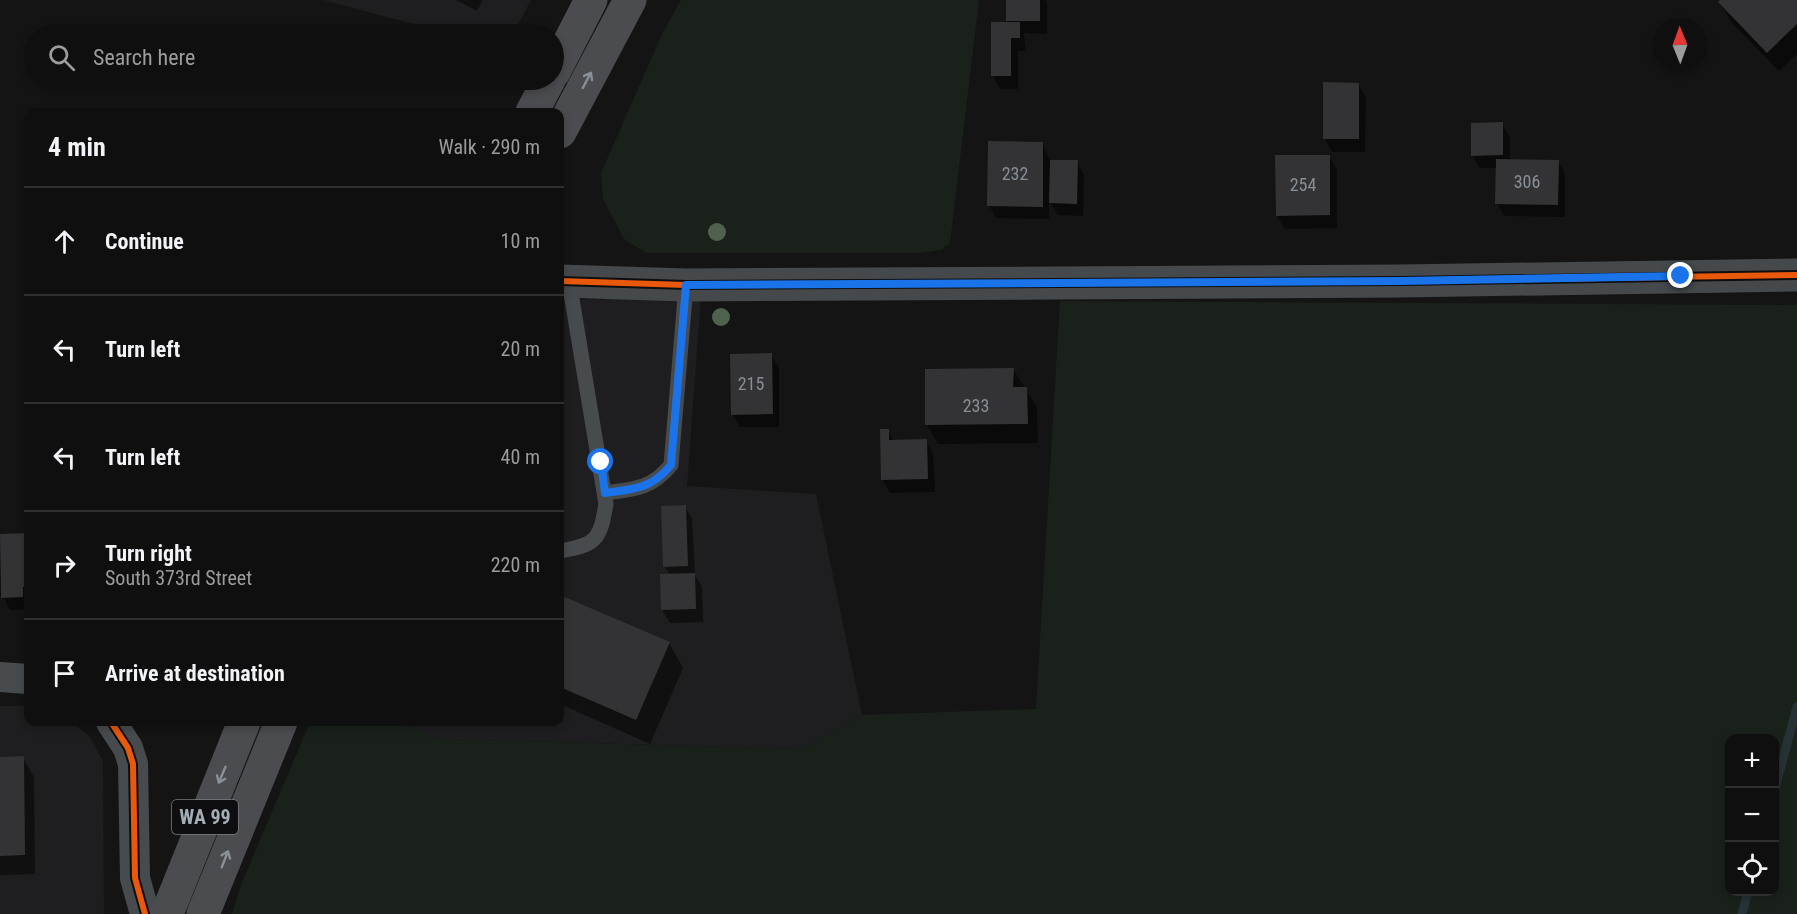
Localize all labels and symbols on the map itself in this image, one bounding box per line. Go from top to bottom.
north arrow [1653,18,1707,72]
one-way arrow [581,71,593,89]
house number: 232 [1002,163,1028,184]
house number: 306 [1514,171,1540,192]
house number: 254 [1290,174,1316,195]
route end [1667,262,1693,288]
house number: 215 [738,373,764,394]
house number: 233 [963,395,989,416]
route start [587,448,613,474]
one-way arrow [216,766,227,784]
road number: WA 99 [172,800,238,834]
one-way arrow [220,851,231,869]

